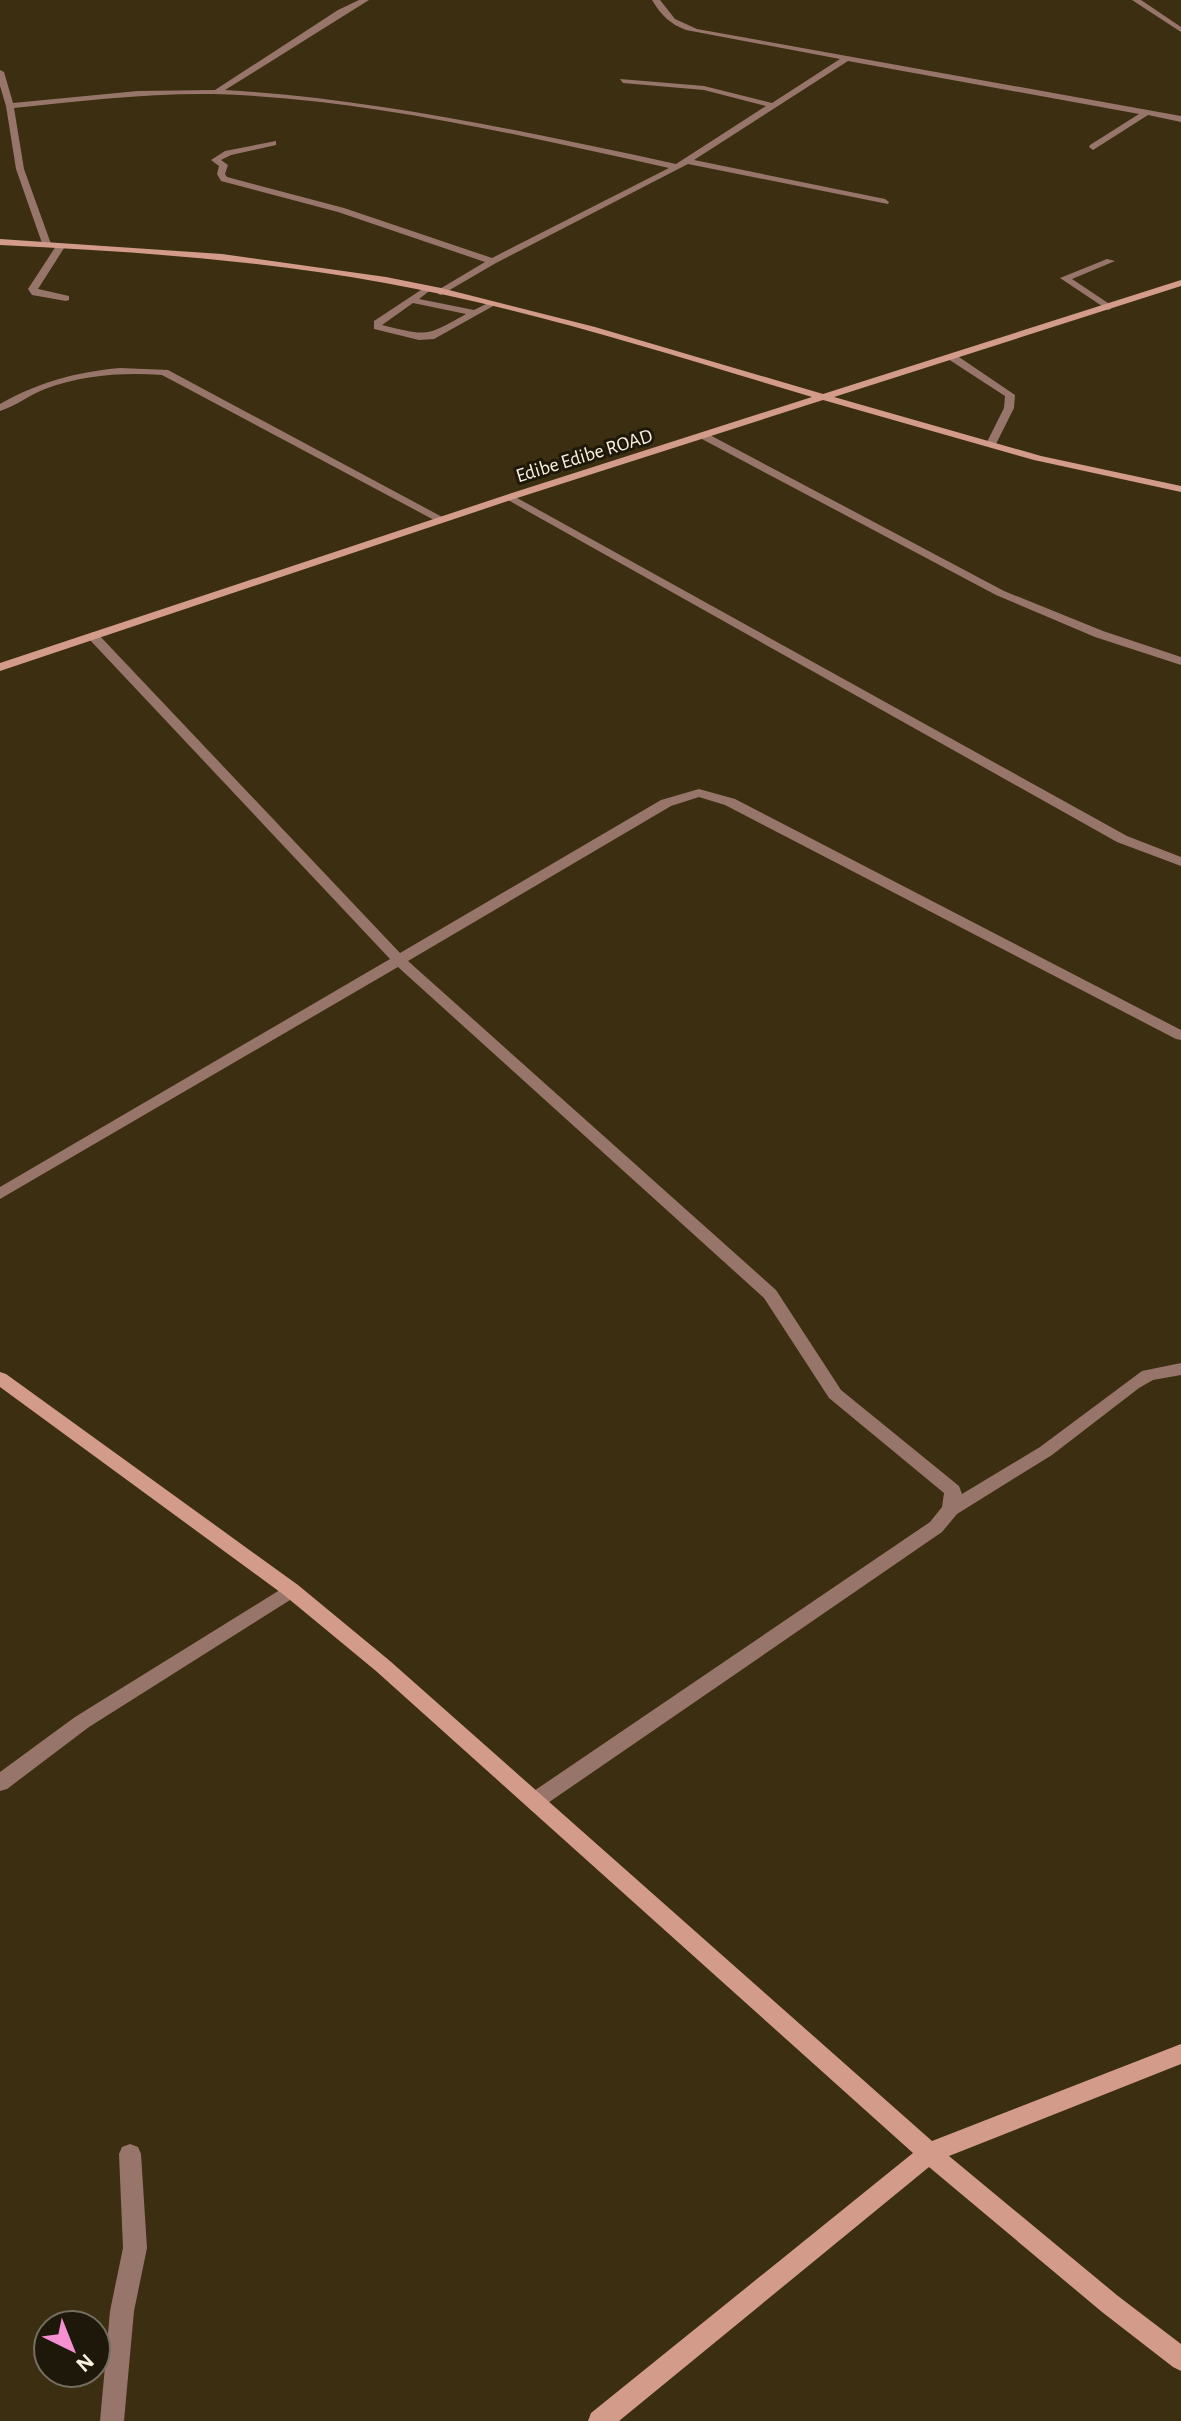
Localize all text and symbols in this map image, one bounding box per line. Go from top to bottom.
street label: Edibe Edibe ROAD [513,426,655,486]
north arrow [32,2309,112,2389]
text: N [72,2350,98,2376]

